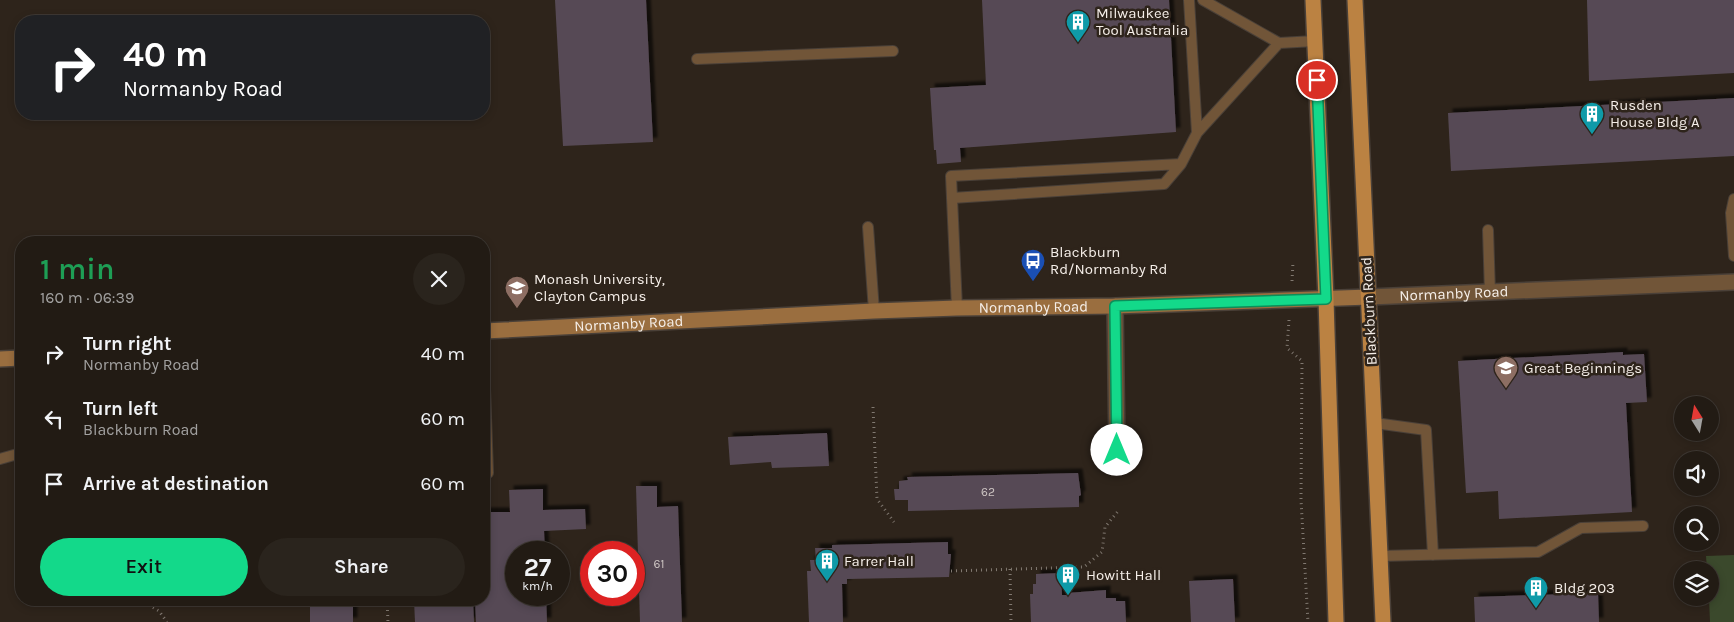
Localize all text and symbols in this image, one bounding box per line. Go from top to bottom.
place label: Milwaukee Tool Australia [1096,4,1188,39]
building icon: Milwaukee Tool Australia [1065,9,1091,43]
text: 40 m [123,34,208,75]
icon: right [40,35,105,100]
pin [1296,59,1338,101]
icon: arrive [1303,66,1331,94]
text: Normanby Road [123,76,283,102]
place label: Rusden House Bldg A [1610,96,1700,131]
building icon: Rusden House Bldg A [1579,101,1605,135]
place label: Blackburn Rd/Normanby Rd [1050,243,1167,278]
bus stop icon: Blackburn Rd/Normanby Rd [1020,248,1046,282]
text: 1 min [40,251,114,287]
button: close [413,253,465,305]
street label: Blackburn Road [1357,256,1381,366]
place label: Monash University, Clayton Campus [534,270,665,305]
school or university icon: Monash University, Clayton Campus [504,275,530,309]
street label: Normanby Road [1399,282,1509,305]
text: 160 m · 06:39 [40,288,134,307]
street label: Normanby Road [979,297,1088,317]
street label: Normanby Road [574,312,684,335]
text: Turn right [83,333,172,355]
icon: right [40,340,68,368]
text: 40 m [421,343,465,365]
text: Normanby Road [83,355,199,374]
school or university icon: Great Beginnings [1493,355,1519,389]
place label: Great Beginnings [1524,359,1642,377]
north arrow [1674,396,1719,441]
map controls [1674,396,1719,606]
text: Turn left [83,398,158,420]
icon: left [40,405,68,433]
text: 60 m [421,408,465,430]
text: Blackburn Road [83,420,199,439]
position arrow [1090,423,1142,475]
button: sound [1674,451,1719,496]
icon: arrive [40,470,68,498]
text: Arrive at destination [83,473,269,495]
text: 60 m [421,473,465,495]
house number: 62 [981,485,995,499]
button: search [1674,506,1719,551]
button: Exit [40,538,248,596]
button: Share [258,538,465,596]
speed limit sign: 30 [580,541,645,606]
building icon: Farrer Hall [814,548,840,582]
place label: Farrer Hall [844,552,914,570]
text: 27 [524,553,551,582]
house number: 61 [654,557,664,571]
button: layers [1674,561,1719,606]
building icon: Howitt Hall [1055,562,1081,596]
place label: Howitt Hall [1086,566,1161,584]
building icon: Bldg 203 [1523,575,1549,609]
text: km/h [522,579,553,593]
place label: Bldg 203 [1554,579,1615,597]

